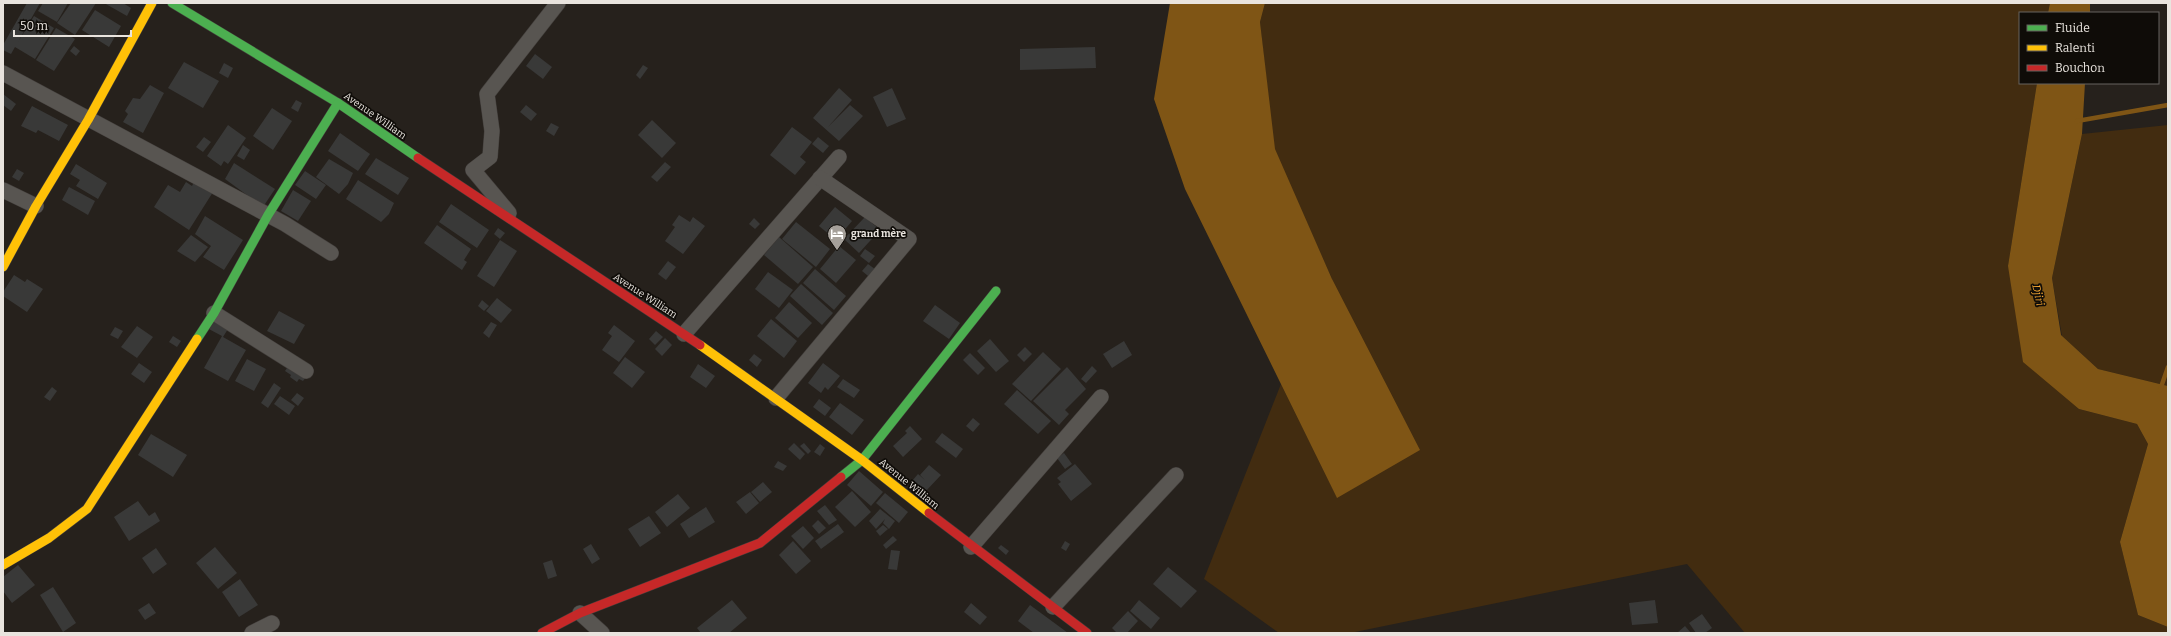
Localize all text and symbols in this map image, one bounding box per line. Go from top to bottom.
scale bar [14,12,131,38]
legend [2019,12,2159,84]
text: 50 m [20,19,49,33]
text: Fluide [2055,21,2090,35]
text: Ralenti [2055,41,2095,55]
text: Bouchon [2055,61,2105,75]
street label: Avenue William [341,90,409,142]
hotel icon: grand mère [826,223,848,251]
place label: grand mère [851,227,907,240]
street label: Avenue William [611,271,679,321]
water label: Djiri [2029,283,2047,307]
street label: Avenue William [877,456,942,512]

